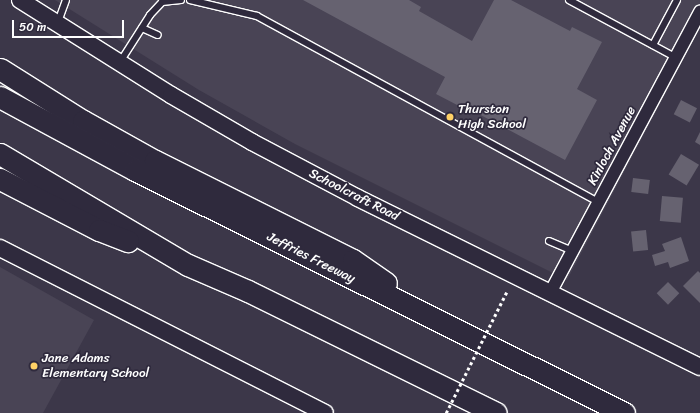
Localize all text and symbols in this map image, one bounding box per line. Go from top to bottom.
scale bar [14,12,126,38]
text: 50 m [19,16,46,38]
place label: Thurston High School [458,102,526,133]
street label: Kinloch Avenue [585,104,639,188]
marker: Thurston High School [445,112,455,122]
street label: Schoolcraft Road [306,166,402,224]
street label: Jeffries Freeway [264,229,358,287]
place label: Jane Adams Elementary School [42,351,149,382]
marker: Jane Adams Elementary School [29,361,39,371]

